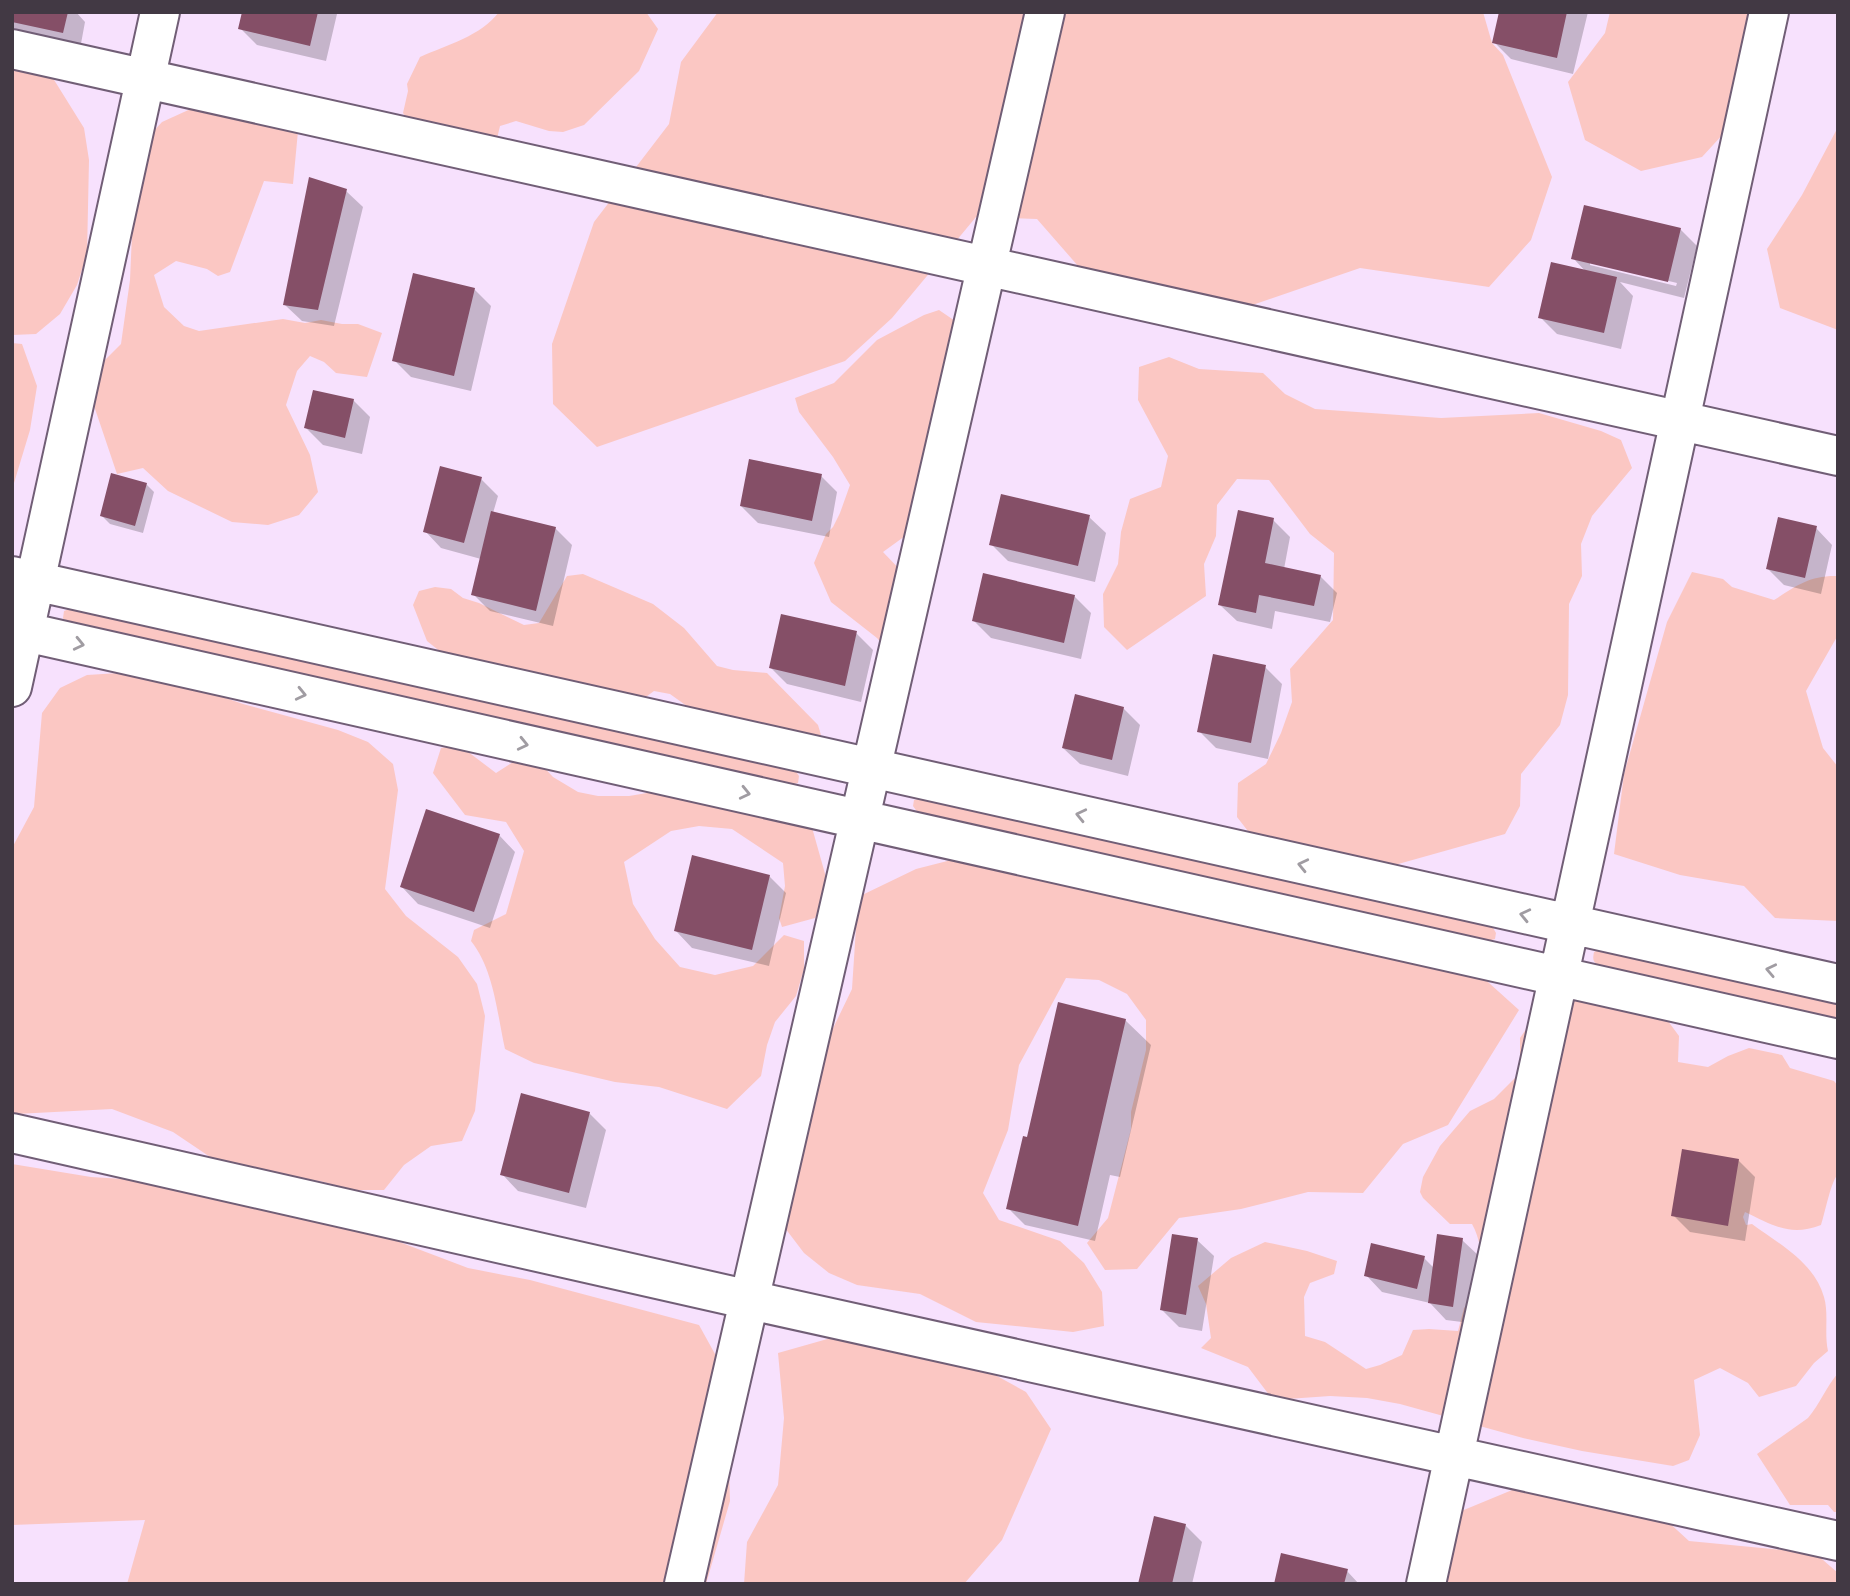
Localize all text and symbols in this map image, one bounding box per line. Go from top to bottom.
one-way arrow [73,636,85,651]
one-way arrow [295,686,307,700]
one-way arrow [517,735,529,750]
one-way arrow [739,785,751,800]
one-way arrow [1075,809,1087,824]
one-way arrow [1297,859,1309,873]
one-way arrow [1519,909,1531,923]
one-way arrow [1765,963,1777,978]

